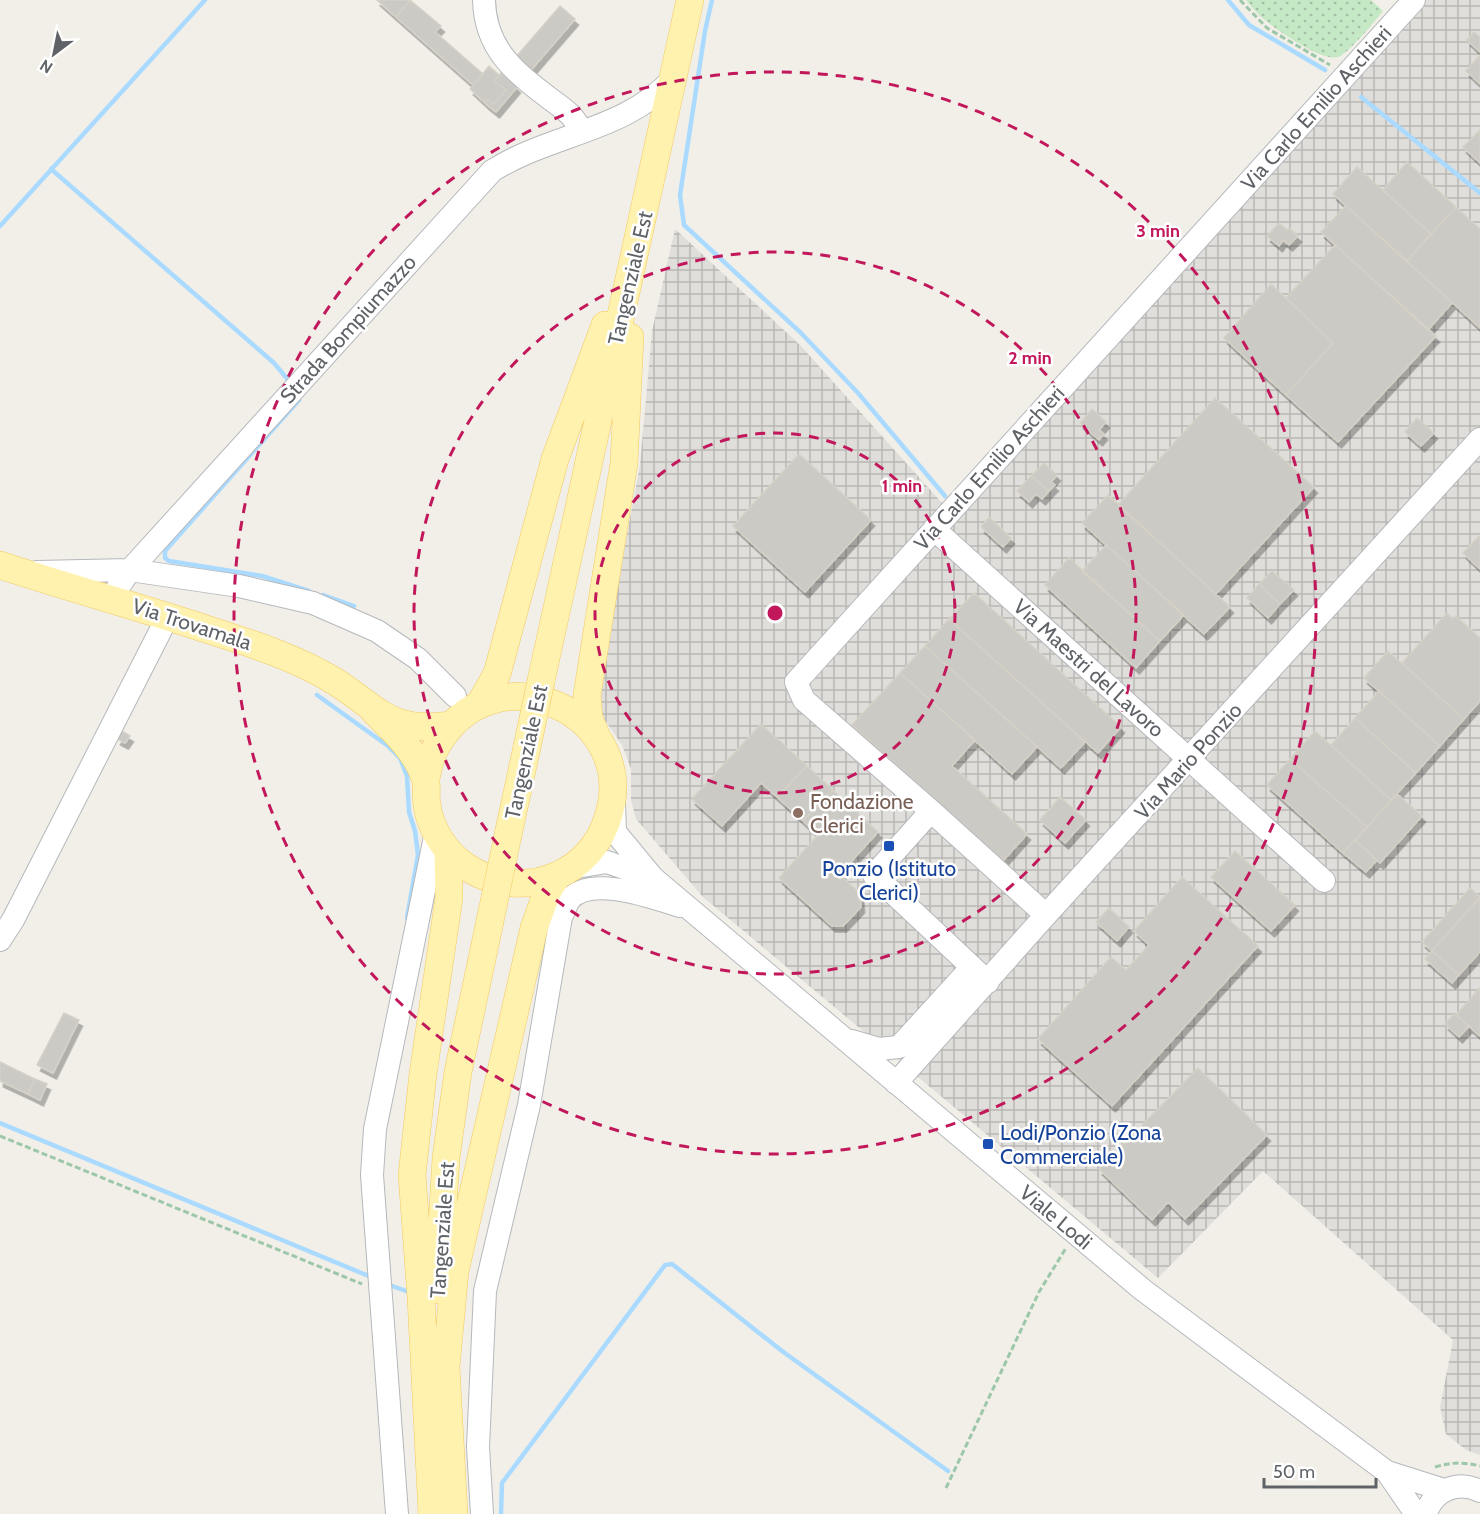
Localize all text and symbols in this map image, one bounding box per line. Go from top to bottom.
street label: Via Carlo Emilio Aschieri [1236,21,1396,195]
north arrow [24,24,84,84]
text: N [36,55,56,77]
street label: Tangenziale Est [602,209,658,347]
text: 3 min [1136,220,1180,242]
street label: Strada Bompiumazzo [275,250,421,408]
text: 2 min [1008,347,1052,369]
street label: Via Carlo Emilio Aschieri [909,381,1069,555]
text: 1 min [882,475,922,497]
street label: Via Trovamala [129,593,255,655]
street label: Via Maestri del Lavoro [1008,594,1170,742]
centre of rings [765,603,785,623]
street label: Tangenziale Est [500,683,552,821]
street label: Via Mario Ponzio [1129,698,1247,824]
place label: Fondazione Clerici [810,789,914,838]
marker: Fondazione Clerici [791,806,805,820]
marker: Ponzio (Istituto Clerici) [882,839,896,853]
place label: Ponzio (Istituto Clerici) [822,856,956,905]
place label: Lodi/Ponzio (Zona Commerciale) [1000,1120,1161,1169]
marker: Lodi/Ponzio (Zona Commerciale) [981,1137,995,1151]
street label: Tangenziale Est [425,1161,459,1299]
street label: Viale Lodi [1015,1180,1097,1254]
scale bar [1264,1451,1376,1489]
text: 50 m [1273,1461,1315,1483]

